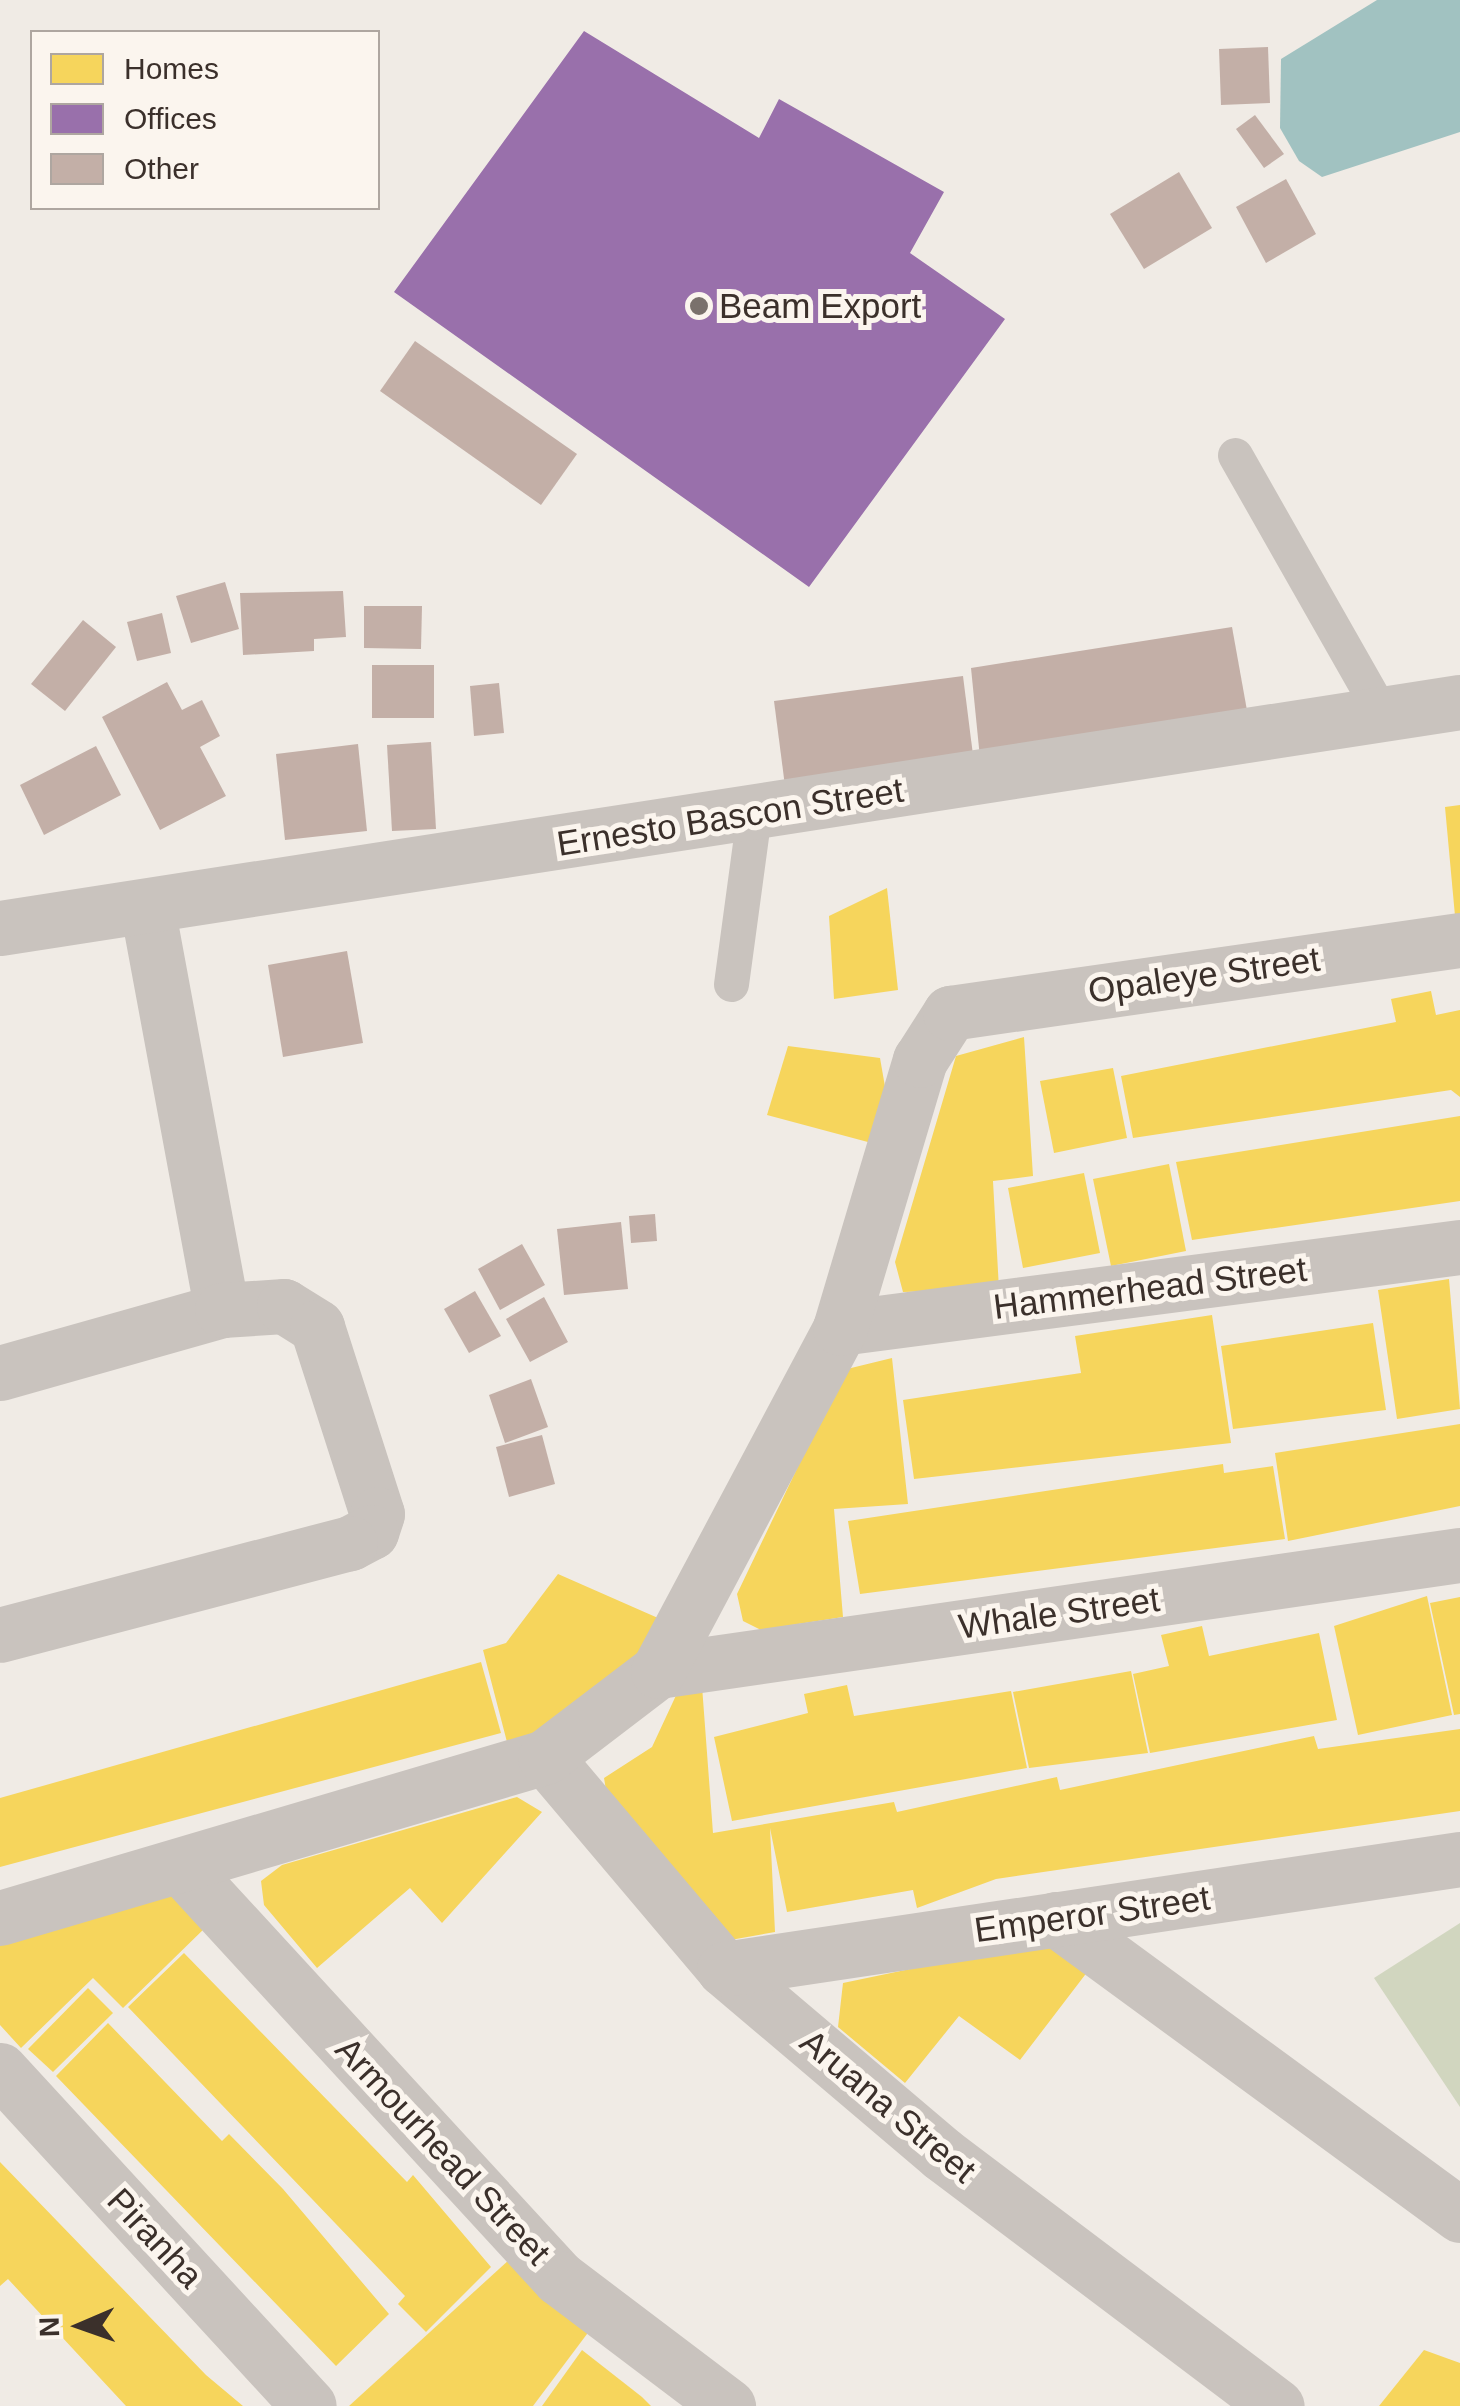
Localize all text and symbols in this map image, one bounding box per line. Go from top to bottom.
legend [30,30,380,210]
text: Homes [124,52,219,85]
text: Offices [124,102,217,135]
text: Other [124,152,199,185]
place label: Beam Export [719,285,921,327]
marker: Beam Export [688,295,710,317]
street label: Ernesto Bascon Street [554,769,906,865]
street label: Opaleye Street [1085,938,1323,1012]
street label: Hammerhead Street [991,1248,1309,1328]
street label: Whale Street [956,1578,1162,1648]
street label: Emperor Street [972,1877,1212,1951]
street label: Aruana Street [792,2021,984,2191]
street label: Armourhead Street [327,2029,559,2273]
street label: Piranha [99,2180,211,2296]
north arrow [30,2276,130,2376]
text: N [34,2316,65,2338]

